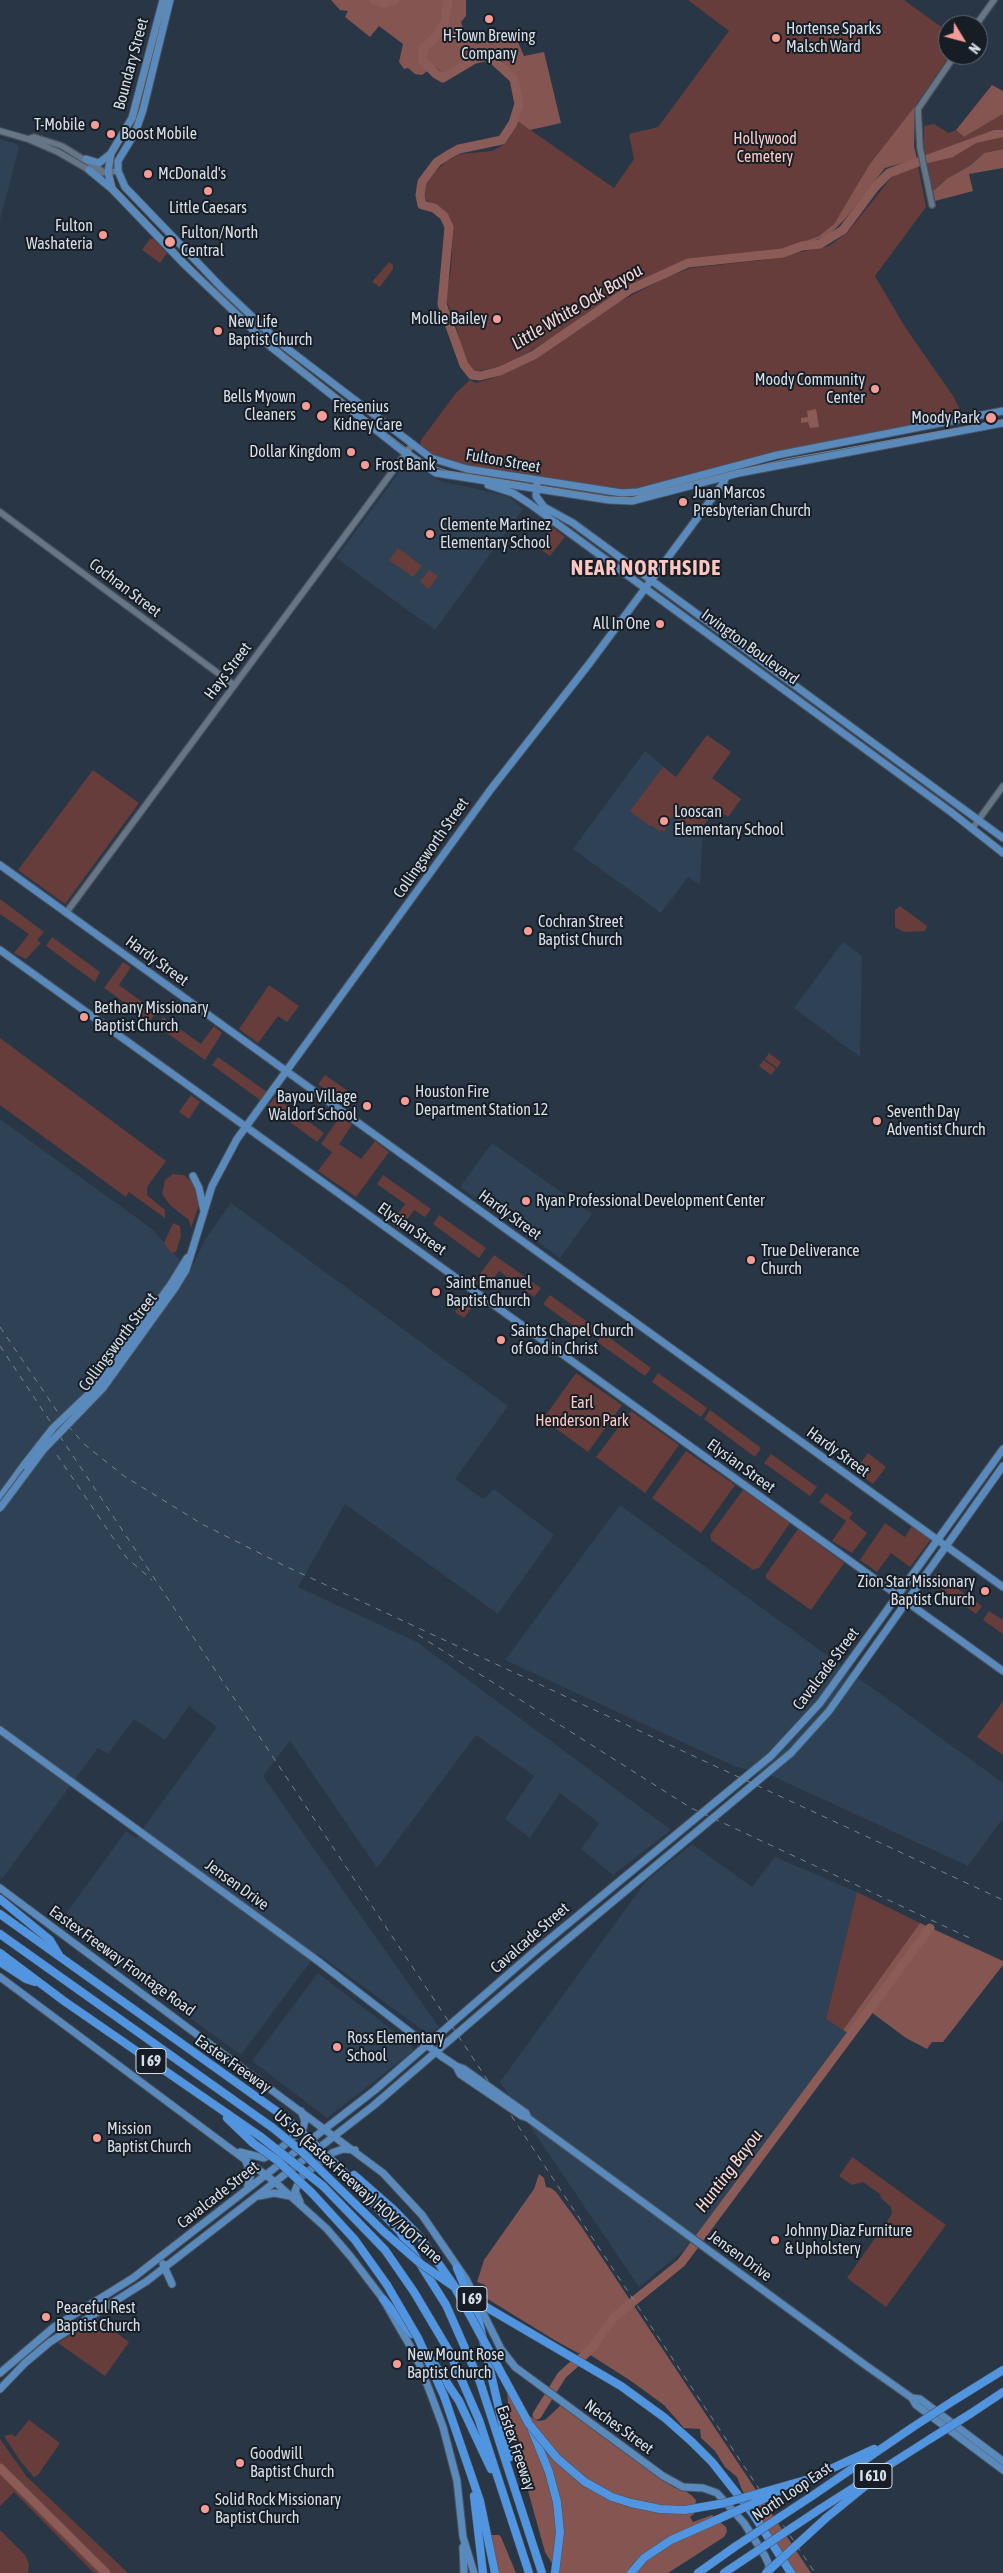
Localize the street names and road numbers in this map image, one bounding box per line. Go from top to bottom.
street label: Boundary Street [110,16,152,112]
street label: Fulton Street [464,445,542,477]
street label: Cochran Street [85,555,165,621]
street label: Irvington Boulevard [698,605,802,689]
street label: Hays Street [200,639,256,703]
street label: Collingsworth Street [389,794,473,902]
street label: Hardy Street [122,932,192,990]
street label: Hardy Street [475,1186,545,1244]
street label: Elysian Street [374,1198,450,1260]
street label: Collingsworth Street [75,1289,161,1395]
street label: Hardy Street [803,1423,873,1481]
street label: Elysian Street [703,1435,779,1497]
street label: Cavalcade Street [789,1624,863,1714]
street label: Jensen Drive [201,1855,273,1915]
street label: Cavalcade Street [487,1899,573,1977]
street label: Eastex Freeway Frontage Road [45,1902,199,2020]
street label: Eastex Freeway [191,2031,275,2097]
road number: I 69 [136,2048,166,2074]
street label: US 59 (Eastex Freeway) HOV/HOT lane [270,2106,446,2268]
street label: Cavalcade Street [173,2157,263,2233]
street label: Jensen Drive [704,2226,776,2286]
road number: I 69 [457,2286,487,2312]
street label: Neches Street [581,2396,657,2458]
street label: Eastex Freeway [492,2403,540,2493]
street label: North Loop East [749,2458,835,2526]
road number: I 610 [854,2464,892,2488]

